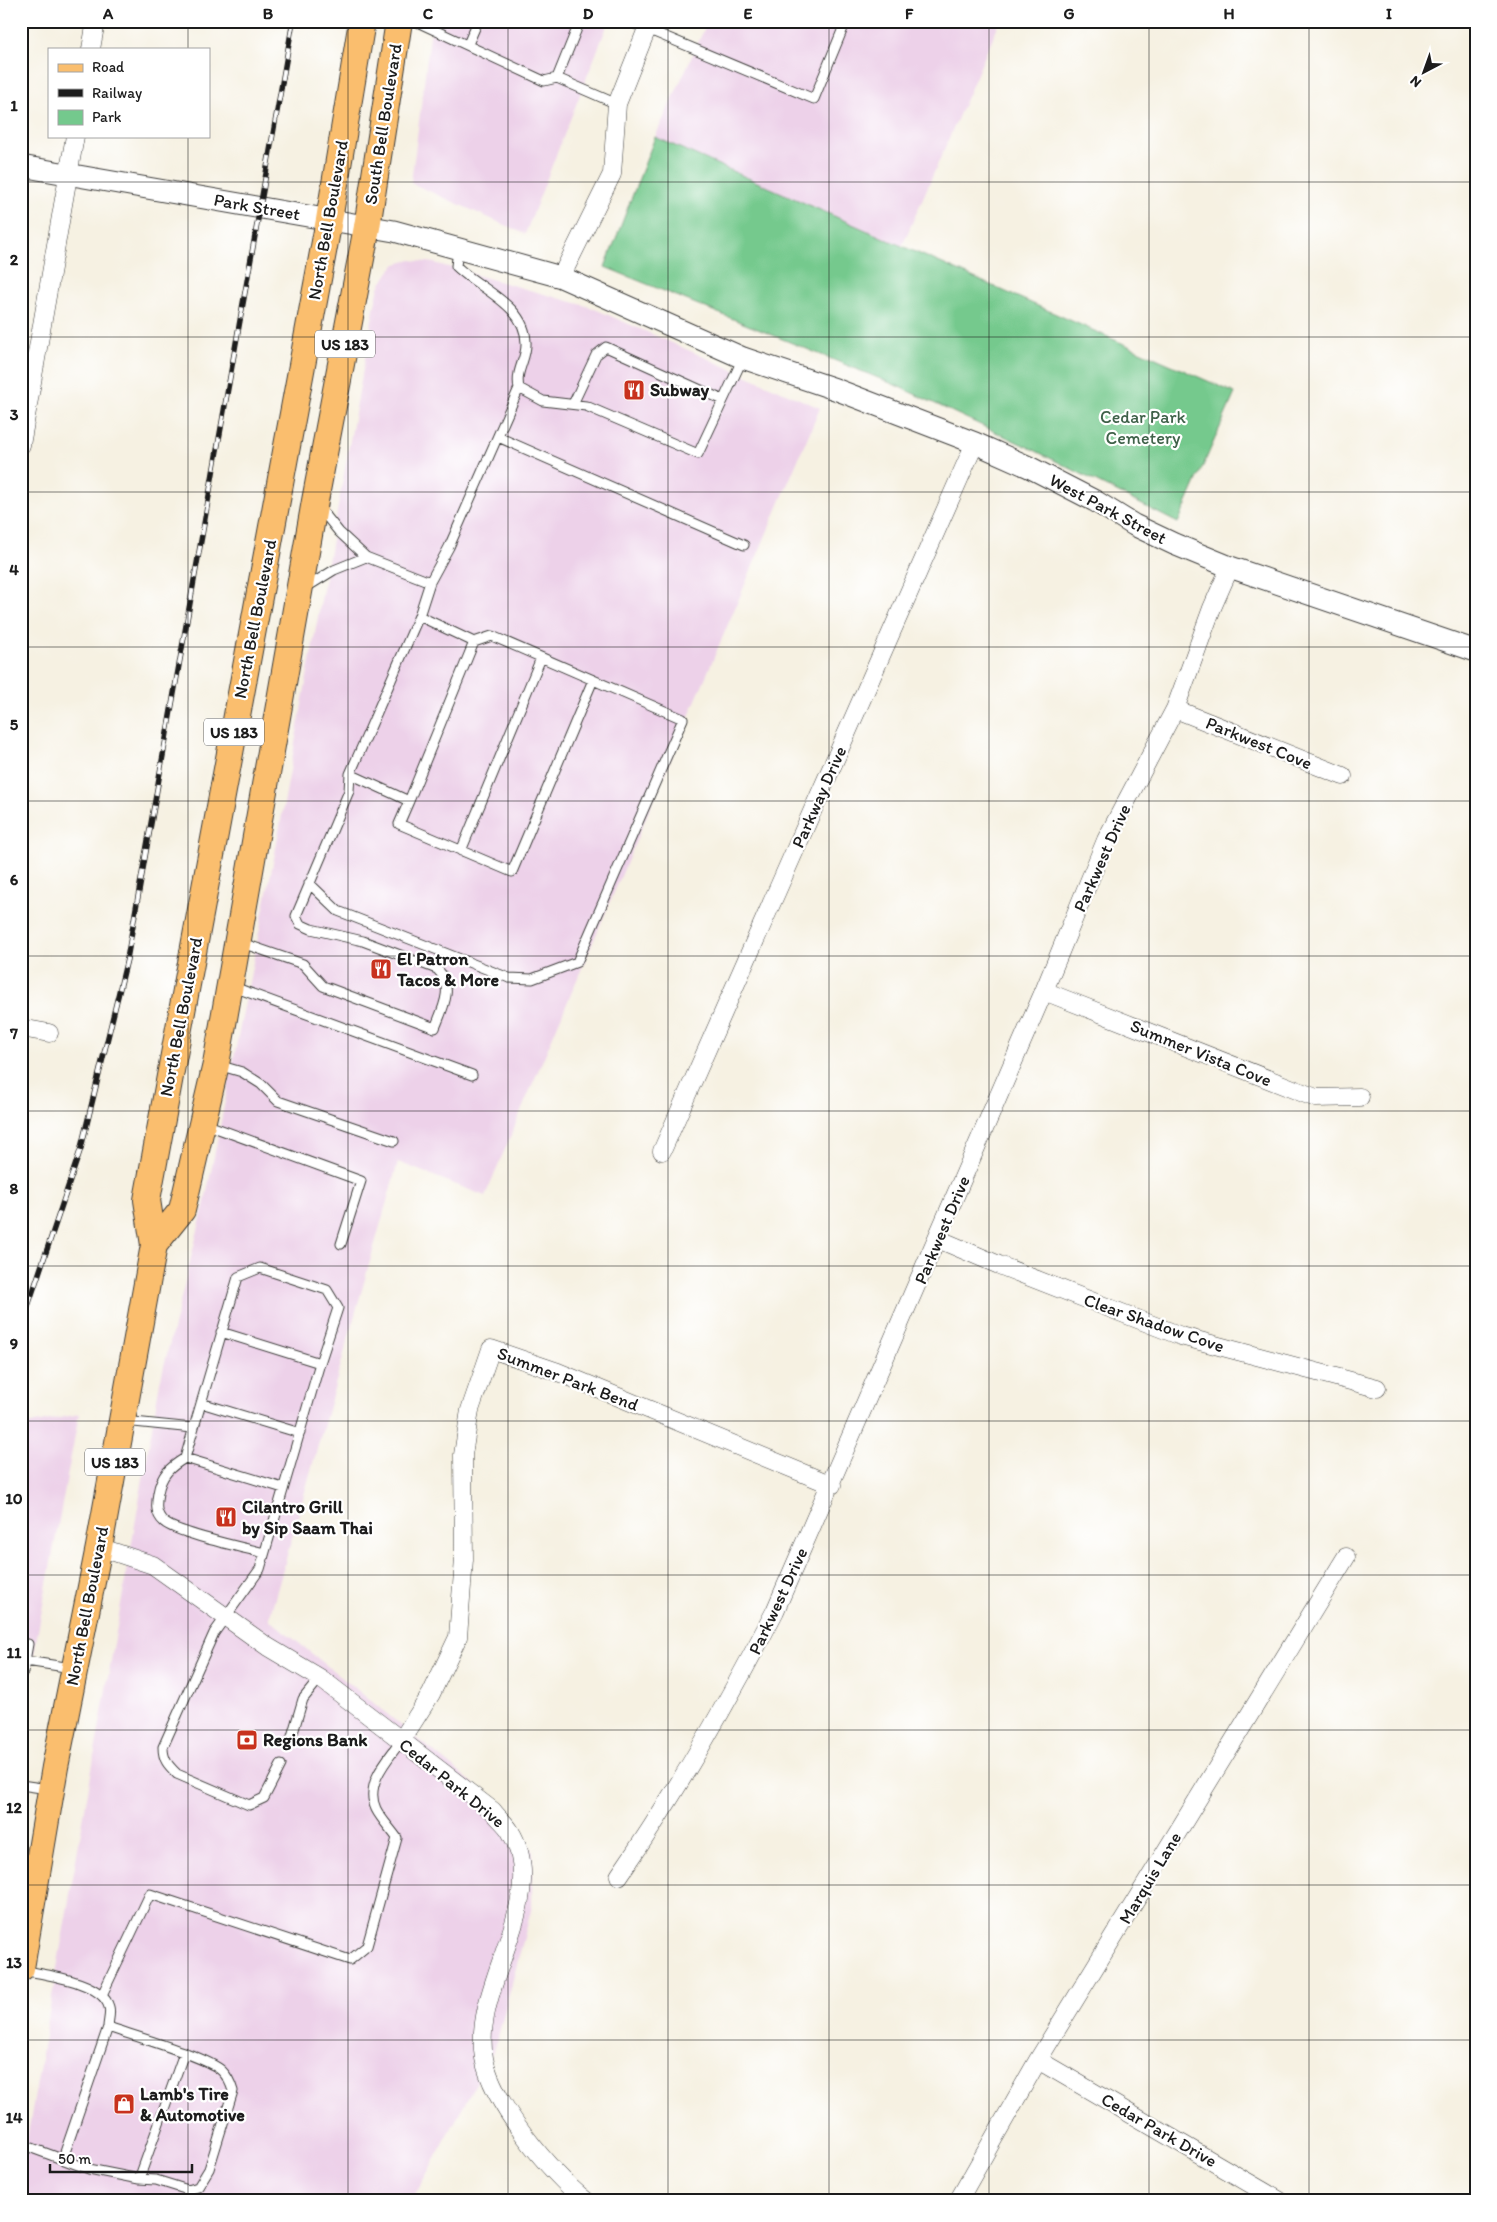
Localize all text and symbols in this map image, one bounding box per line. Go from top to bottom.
text: A [102,4,114,23]
text: B [263,4,274,23]
text: C [423,4,434,23]
text: D [583,4,594,23]
text: E [744,4,753,23]
text: F [905,4,914,23]
text: G [1063,4,1075,23]
text: H [1223,4,1235,23]
text: I [1386,4,1392,23]
street label: South Bell Boulevard [359,42,407,206]
legend [48,48,210,138]
north arrow [1400,48,1450,98]
text: Road [92,58,125,76]
text: N [1407,72,1425,91]
text: Railway [92,84,142,102]
text: 1 [10,96,18,115]
text: Park [92,108,122,126]
street label: North Bell Boulevard [303,138,353,302]
street label: Park Street [212,189,302,225]
text: 2 [10,250,19,269]
road number: US 183 [315,330,375,358]
restaurant icon: Subway [622,378,646,402]
place label: Subway [650,379,710,401]
text: 3 [10,405,19,424]
park label: Cedar Park Cemetery [1100,406,1187,449]
street label: West Park Street [1046,469,1171,549]
street label: North Bell Boulevard [229,537,281,701]
text: 4 [9,560,19,579]
street label: Parkwest Cove [1203,712,1315,774]
text: 5 [10,715,19,734]
road number: US 183 [204,719,264,746]
street label: Parkway Drive [787,743,851,851]
street label: Parkwest Drive [1068,801,1136,915]
text: 6 [10,870,19,889]
street label: North Bell Boulevard [155,935,207,1099]
place label: El Patron Tacos & More [396,948,499,991]
restaurant icon: El Patron Tacos & More [369,957,393,981]
street label: Summer Vista Cove [1127,1015,1275,1091]
text: 7 [9,1024,18,1043]
street label: Parkwest Drive [909,1173,975,1287]
text: 8 [10,1179,19,1198]
street label: Clear Shadow Cove [1081,1289,1227,1357]
text: 9 [10,1334,18,1353]
street label: Summer Park Bend [494,1342,642,1416]
road number: US 183 [85,1448,145,1475]
text: 10 [5,1489,23,1508]
place label: Cilantro Grill by Sip Saam Thai [242,1496,373,1539]
restaurant icon: Cilantro Grill by Sip Saam Thai [214,1505,238,1529]
street label: North Bell Boulevard [61,1524,113,1688]
street label: Parkwest Drive [744,1544,812,1658]
text: 11 [7,1643,22,1662]
bank icon: Regions Bank [235,1728,259,1752]
place label: Regions Bank [263,1729,368,1751]
street label: Cedar Park Drive [395,1734,509,1832]
text: 12 [6,1798,23,1817]
street label: Marquis Lane [1114,1828,1186,1928]
text: 13 [6,1953,22,1972]
place label: Lamb's Tire & Automotive [140,2083,245,2126]
street label: Cedar Park Drive [1097,2088,1221,2172]
shop icon: Lamb's Tire & Automotive [112,2092,136,2116]
text: 14 [5,2108,23,2127]
scale bar [50,2142,192,2174]
text: 50 m [58,2150,91,2168]

